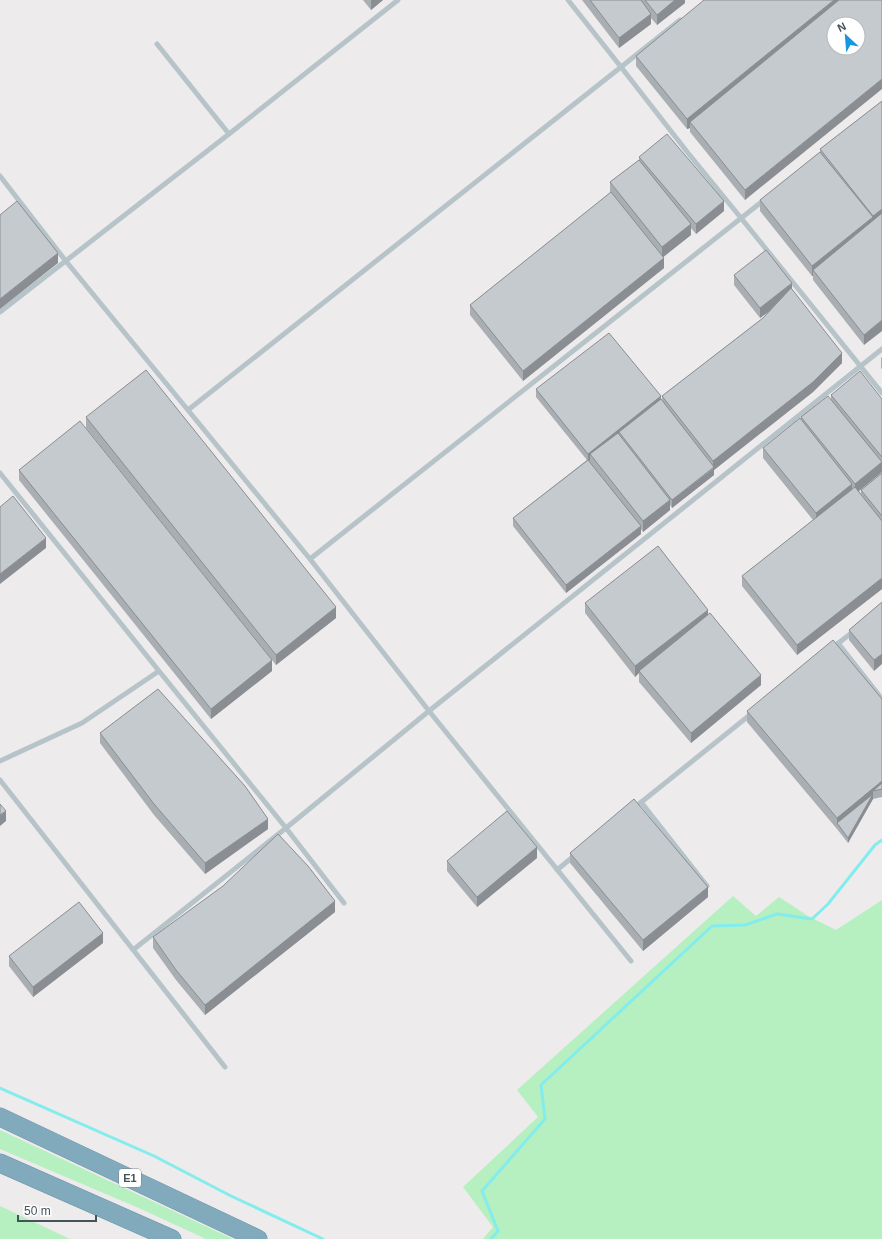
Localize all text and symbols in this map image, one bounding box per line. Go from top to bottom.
north arrow [826,16,866,56]
text: N [835,20,848,34]
road number: E1 [119,1169,141,1187]
scale bar [18,1197,96,1223]
text: 50 m [24,1204,51,1218]

